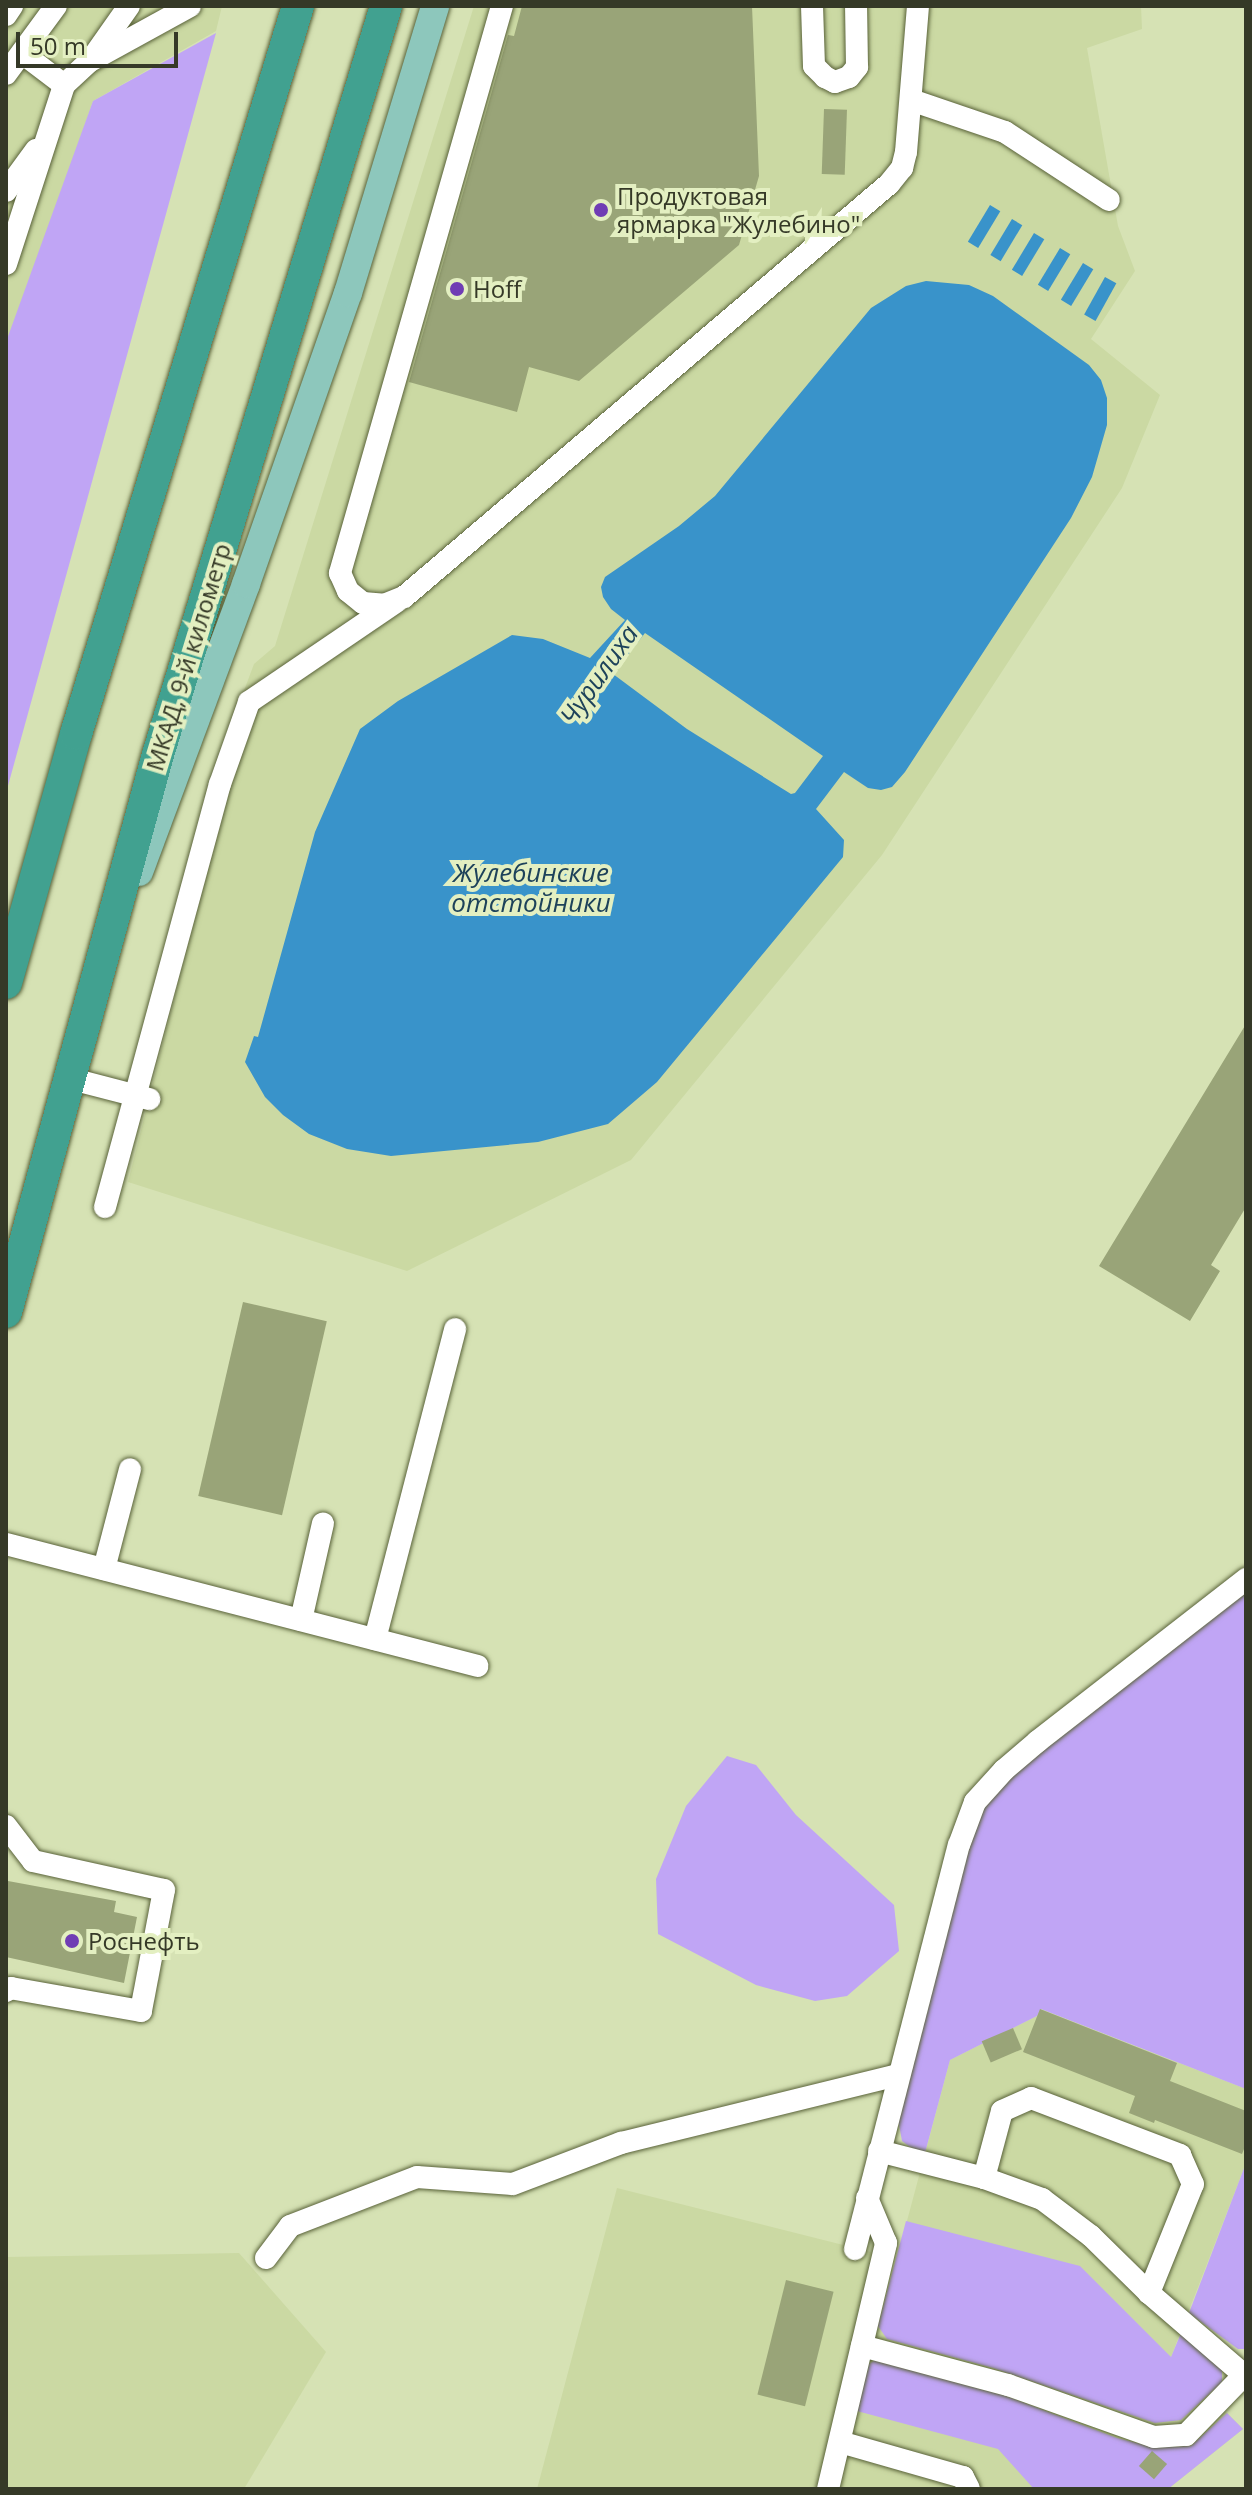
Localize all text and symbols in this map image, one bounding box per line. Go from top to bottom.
scale bar [20,16,182,66]
text: 50 m [30,29,86,62]
place label: Продуктовая ярмарка "Жулебино" [617,182,860,238]
marker: Продуктовая ярмарка "Жулебино" [592,201,610,219]
place label: Hoff [473,275,521,303]
marker: Hoff [448,280,466,298]
street label: МКАД, 9-й километр [140,540,236,774]
water label: Чурилиха [553,619,645,731]
water label: Жулебинские отстойники [451,857,611,918]
place label: Роснефть [88,1927,200,1955]
marker: Роснефть [63,1932,81,1950]

